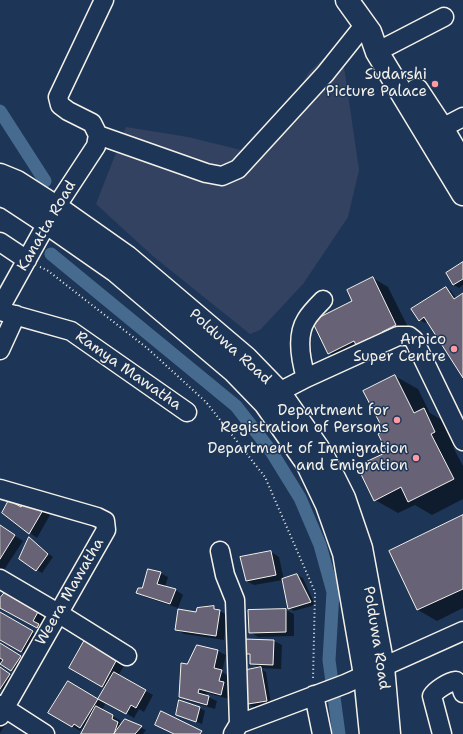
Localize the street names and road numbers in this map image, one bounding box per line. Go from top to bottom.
street label: Kanatta Road [14,178,80,274]
street label: Polduwa Road [185,305,275,389]
street label: Ramya Mawatha [72,328,184,414]
street label: Weera Mawatha [32,535,108,649]
street label: Polduwa Road [359,585,393,691]

